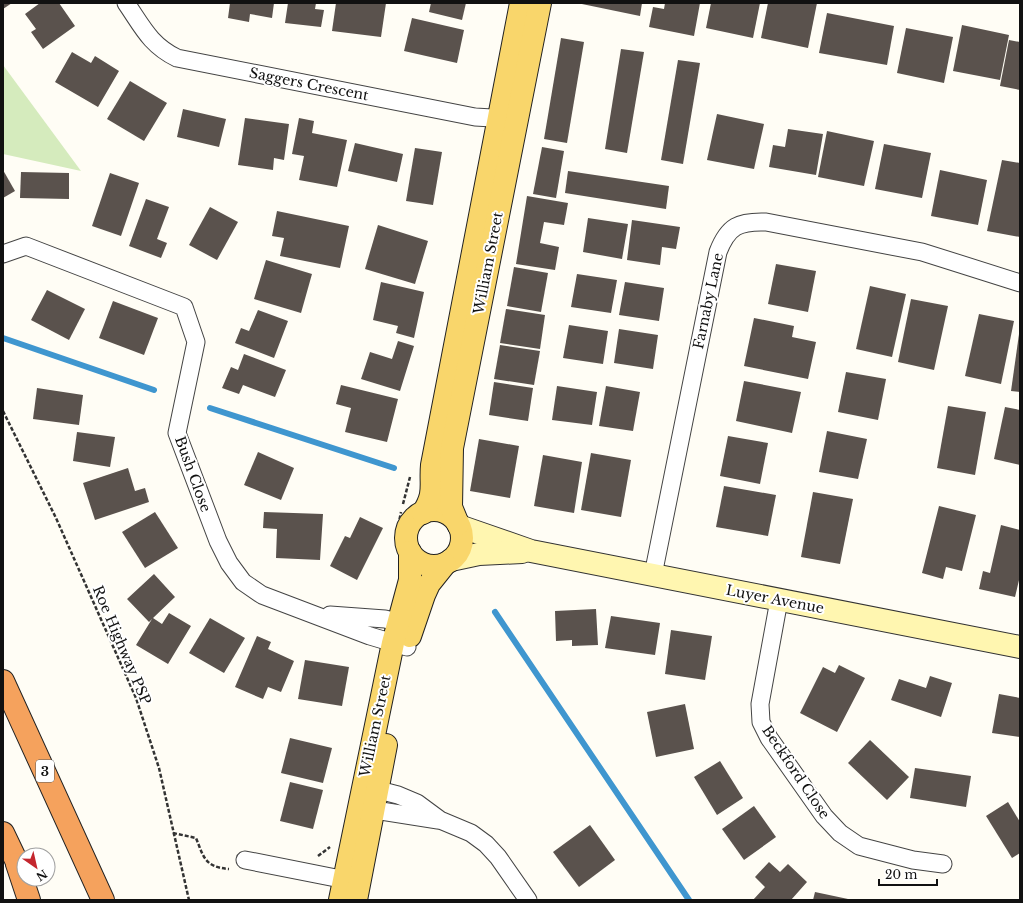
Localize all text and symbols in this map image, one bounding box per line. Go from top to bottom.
street label: Saggers Crescent [248,64,371,105]
street label: William Street [469,210,507,317]
street label: Farnaby Lane [689,251,727,351]
street label: Bush Close [171,434,215,514]
street label: Luyer Avenue [725,581,825,617]
street label: Roe Highway PSP [89,583,155,708]
street label: William Street [355,673,395,780]
street label: Beckford Close [758,722,834,822]
road number: 3 [36,760,54,782]
north arrow [16,847,56,887]
scale bar [879,861,937,887]
text: N [33,867,50,884]
text: 20 m [885,867,917,882]

